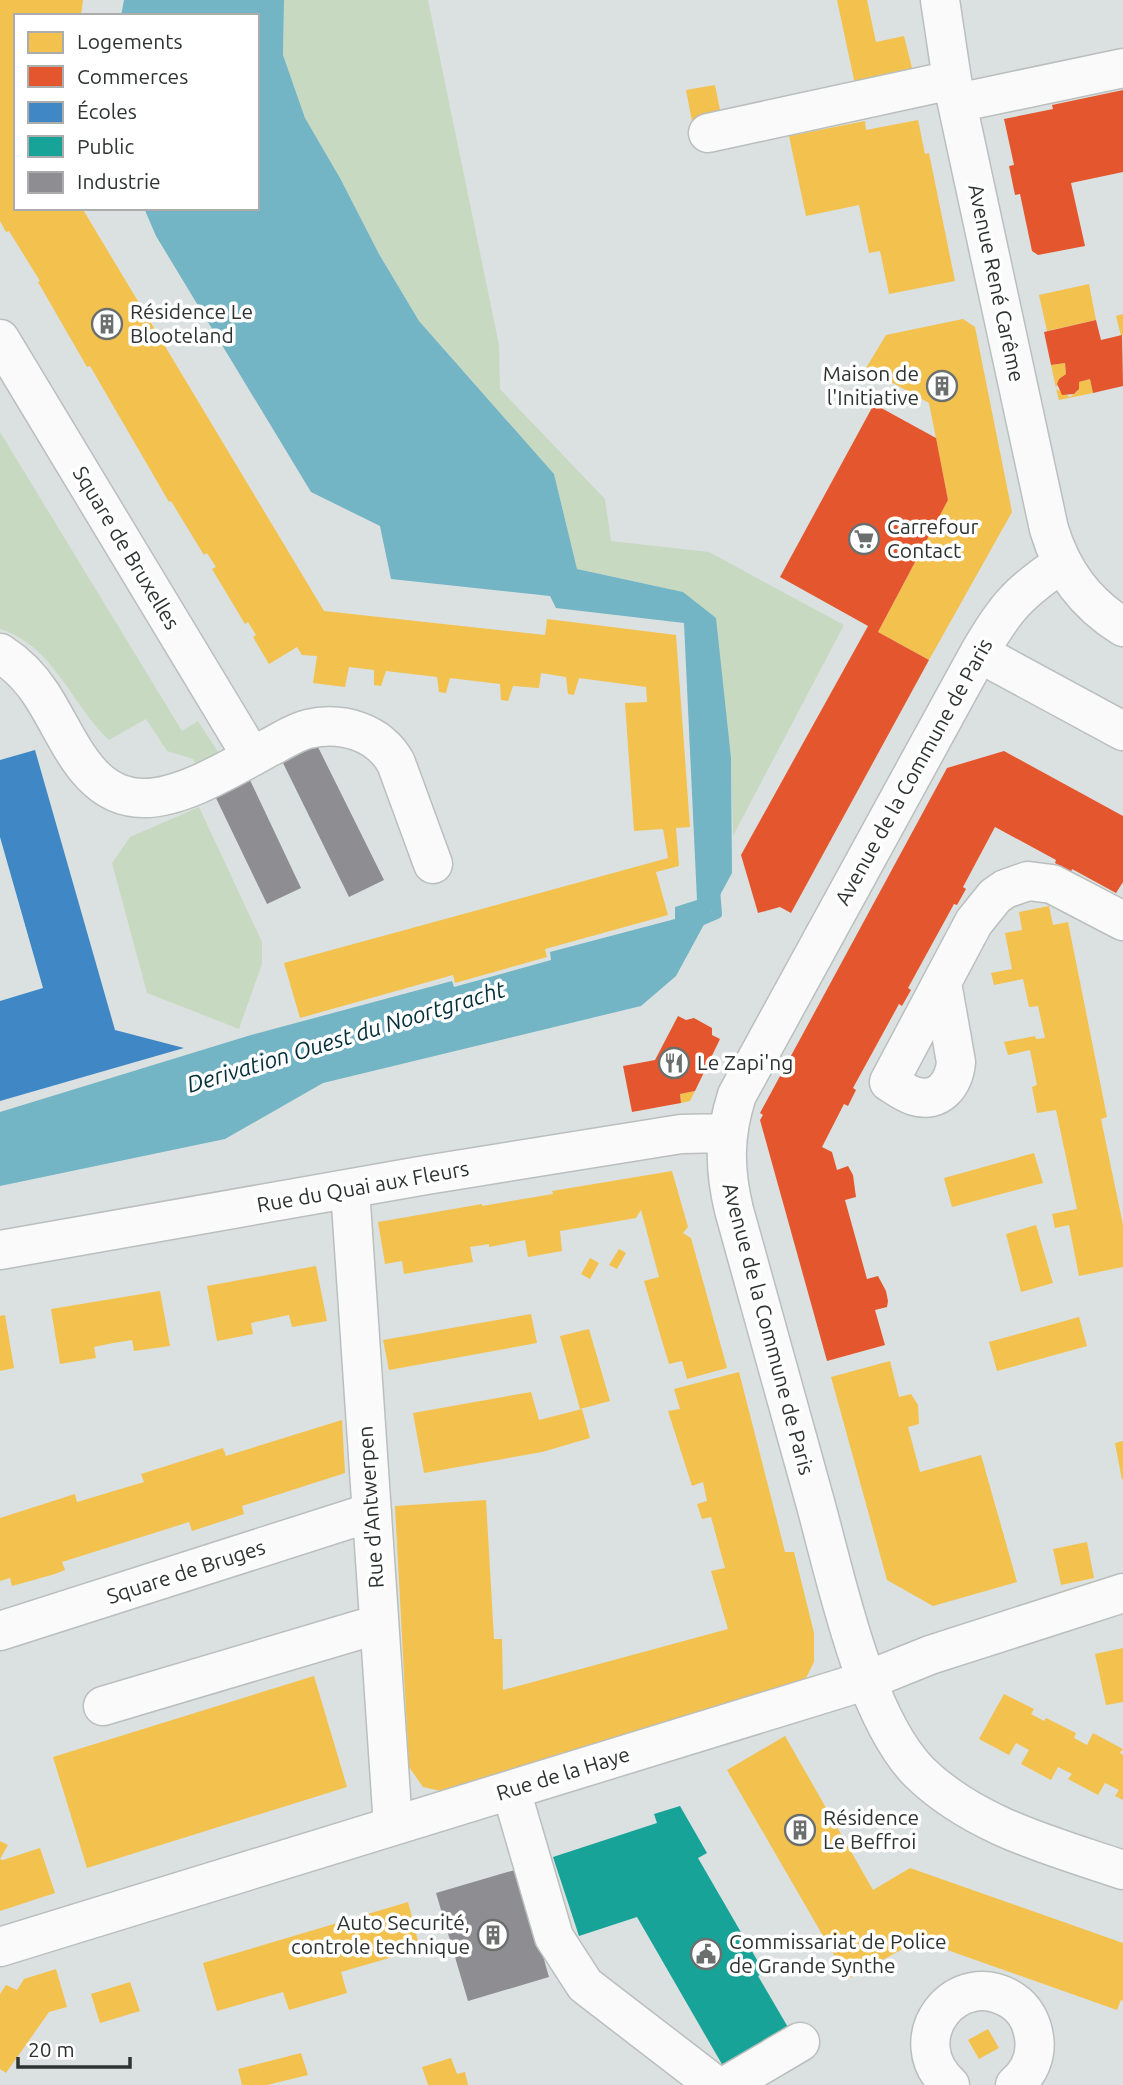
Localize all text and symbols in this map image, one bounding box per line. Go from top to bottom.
legend [14,14,259,210]
text: Logements [77,29,183,53]
text: Commerces [77,64,188,88]
text: Écoles [77,99,137,123]
text: Public [77,134,134,158]
text: Industrie [77,169,161,193]
street label: Avenue René Carême [964,182,1030,384]
place label: Résidence Le Blooteland [130,299,253,347]
building icon: Résidence Le Blooteland [90,307,124,341]
place label: Maison de l'Initiative [823,361,919,409]
building icon: Maison de l'Initiative [925,369,959,403]
street label: Square de Bruxelles [69,462,185,633]
place label: Carrefour Contact [887,514,978,562]
supermarket icon: Carrefour Contact [847,522,881,556]
street label: Avenue de la Commune de Paris [830,634,997,909]
water label: Derivation Ouest du Noortgracht [184,976,509,1097]
restaurant icon: Le Zapi'ng [657,1046,691,1080]
place label: Le Zapi'ng [697,1050,793,1074]
street label: Rue du Quai aux Fleurs [255,1156,471,1216]
street label: Avenue de la Commune de Paris [718,1180,820,1477]
street label: Rue d'Antwerpen [352,1425,388,1589]
street label: Square de Bruges [103,1534,268,1608]
street label: Rue de la Haye [493,1741,632,1805]
place label: Résidence Le Beffroi [823,1805,919,1853]
building icon: Résidence Le Beffroi [783,1813,817,1847]
place label: Auto Securité, controle technique [291,1910,470,1958]
building icon: Auto Securité, controle technique [476,1918,510,1952]
place label: Commissariat de Police de Grande Synthe [729,1929,947,1977]
public building icon: Commissariat de Police de Grande Synthe [689,1937,723,1971]
scale bar [18,2025,130,2070]
text: 20 m [28,2037,75,2061]

